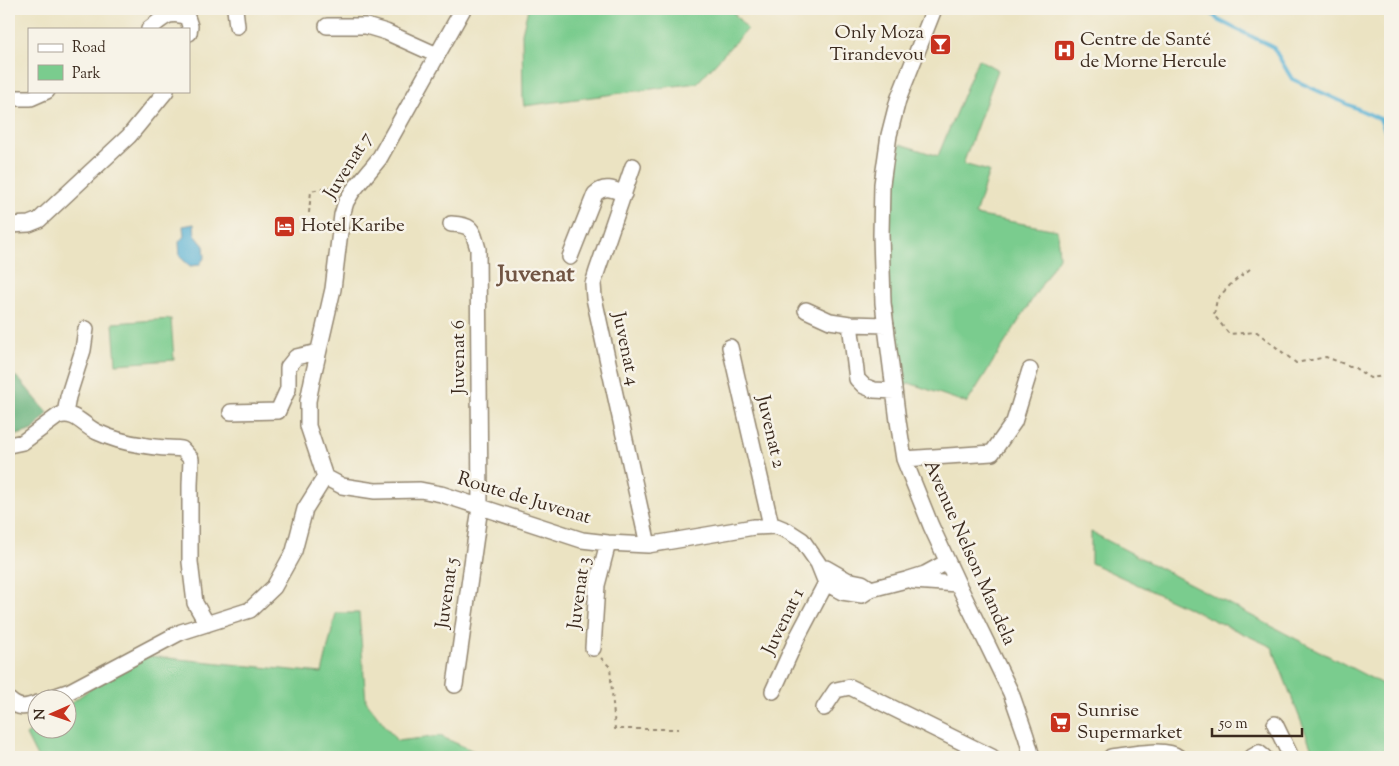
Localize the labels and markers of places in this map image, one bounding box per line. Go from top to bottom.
place label: Only Moza Tirandevou [830,20,924,69]
place label: Centre de Santé de Morne Hercule [1080,27,1227,76]
bar icon: Only Moza Tirandevou [928,32,952,56]
hospital icon: Centre de Santé de Morne Hercule [1052,39,1076,63]
place label: Hotel Karibe [301,213,405,240]
hotel icon: Hotel Karibe [273,214,297,238]
place label: Sunrise Supermarket [1077,698,1183,747]
supermarket icon: Sunrise Supermarket [1049,710,1073,734]

